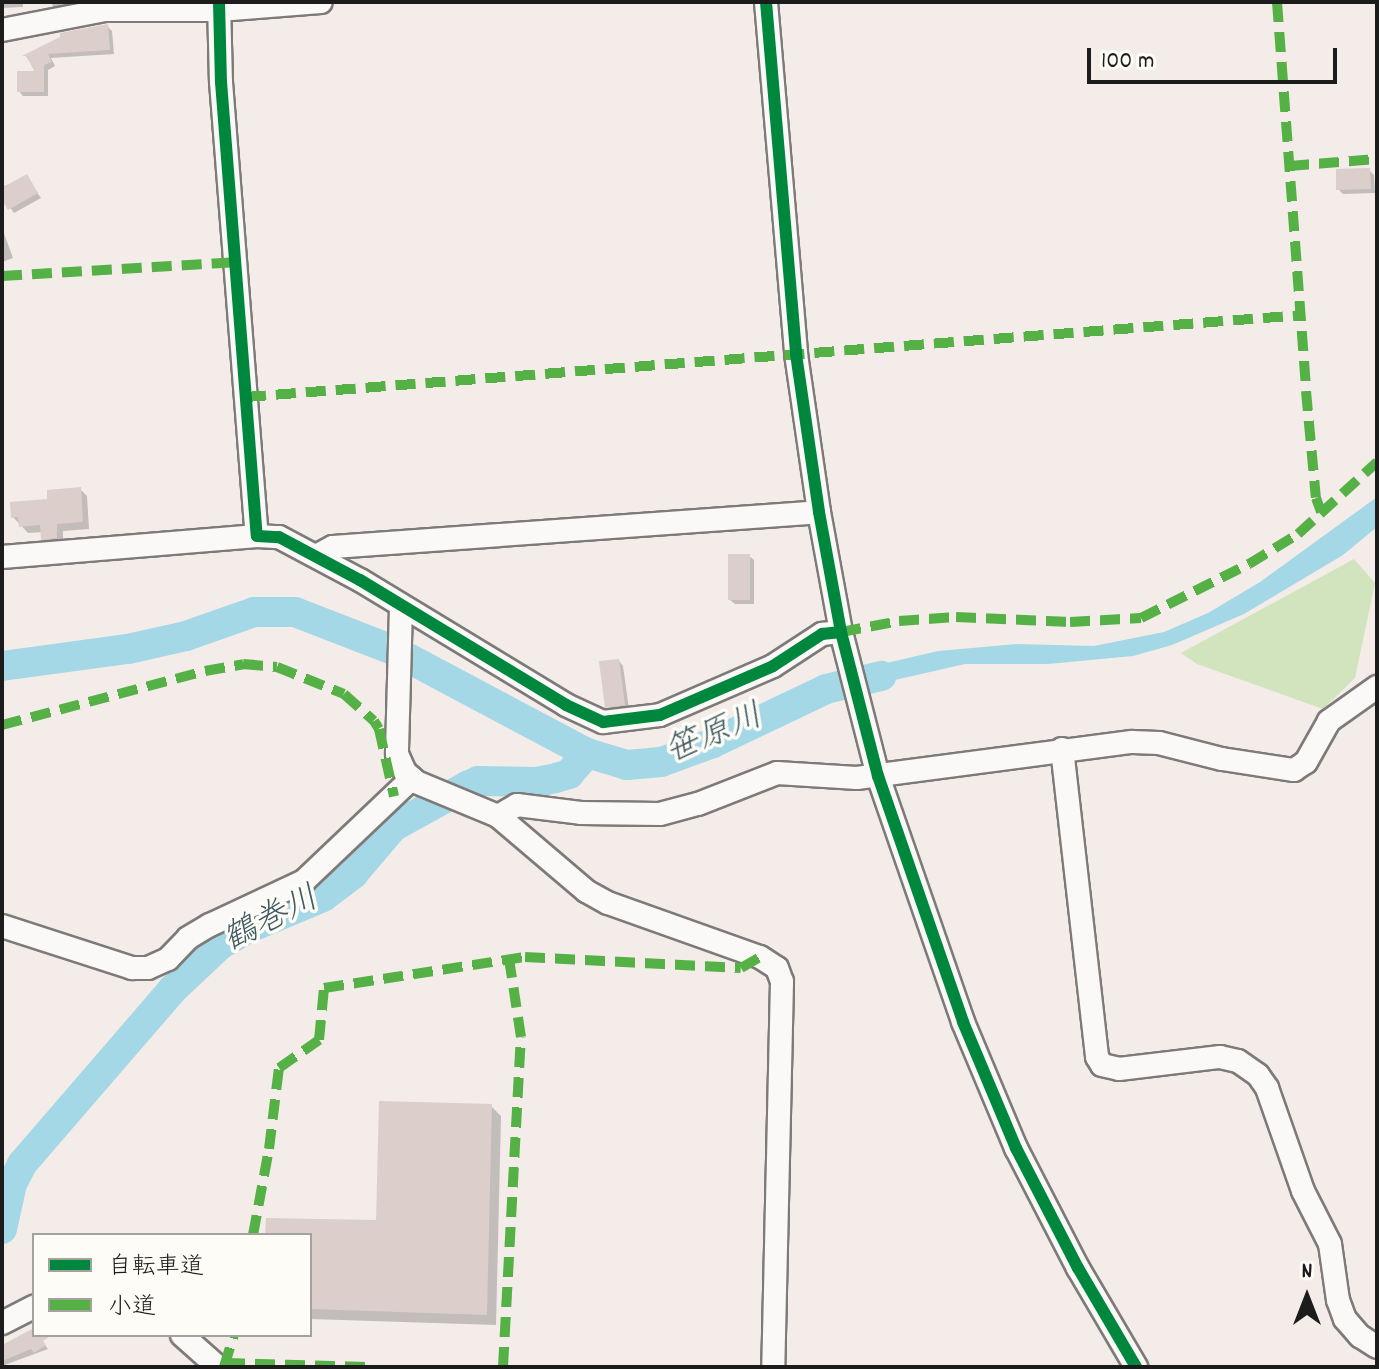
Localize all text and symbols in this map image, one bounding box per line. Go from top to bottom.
scale bar [1091,32,1341,82]
text: 100 m [1101,45,1154,79]
water label: 笹原川 [660,697,770,775]
water label: 鶴巻川 [217,880,327,962]
legend [32,1233,312,1337]
text: 自転車道 [108,1251,204,1285]
north arrow [1267,1257,1347,1337]
text: N [1302,1257,1312,1288]
text: 小道 [108,1291,156,1325]

